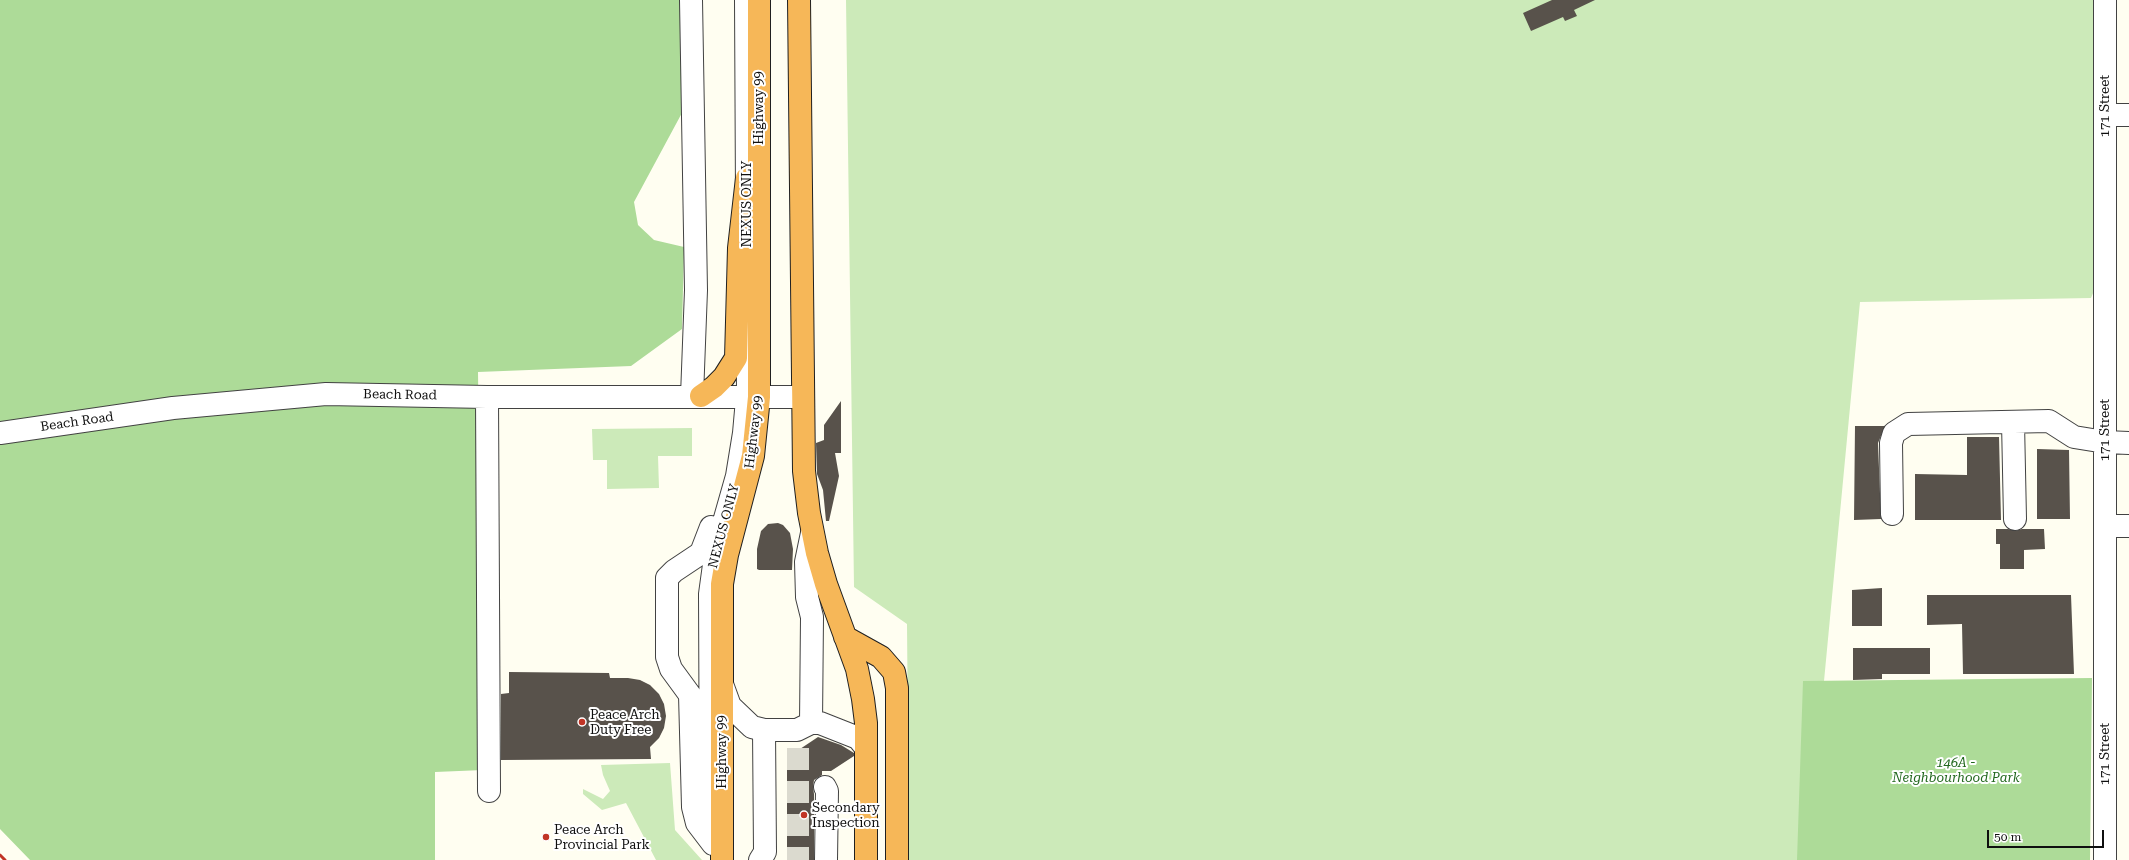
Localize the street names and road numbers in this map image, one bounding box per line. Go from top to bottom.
street label: Highway 99 [751,71,767,145]
street label: 171 Street [2097,75,2113,137]
street label: NEXUS ONLY [739,161,755,247]
street label: Beach Road [363,387,437,403]
street label: Highway 99 [742,395,766,469]
street label: 171 Street [2097,399,2113,461]
street label: Beach Road [39,409,115,435]
street label: NEXUS ONLY [705,482,743,570]
street label: Highway 99 [714,715,730,789]
street label: 171 Street [2097,723,2113,785]

